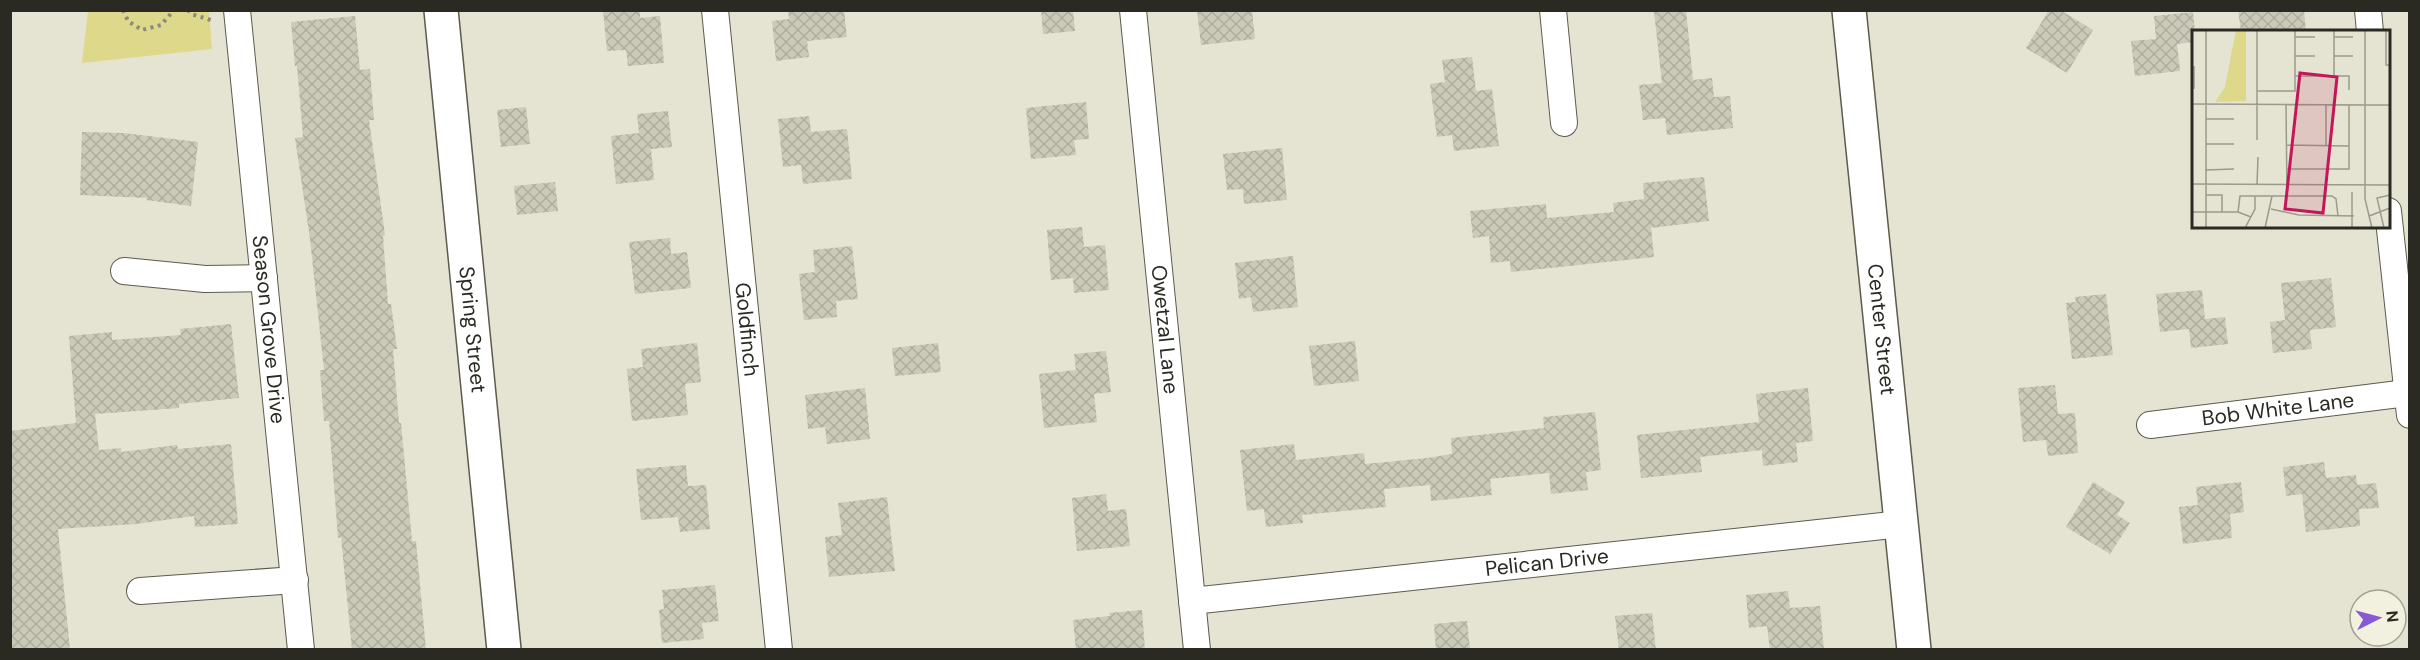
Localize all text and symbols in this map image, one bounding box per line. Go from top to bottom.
inset map [2192,30,2390,228]
street label: Season Grove Drive [246,234,292,425]
street label: Center Street [1861,262,1902,396]
street label: Owetzal Lane [1145,264,1185,395]
street label: Spring Street [452,265,493,394]
street label: Goldfinch [728,281,766,378]
street label: Bob White Lane [2200,386,2356,432]
street label: Pelican Drive [1484,542,1610,583]
north arrow [2348,588,2408,648]
text: N [2381,610,2403,623]

